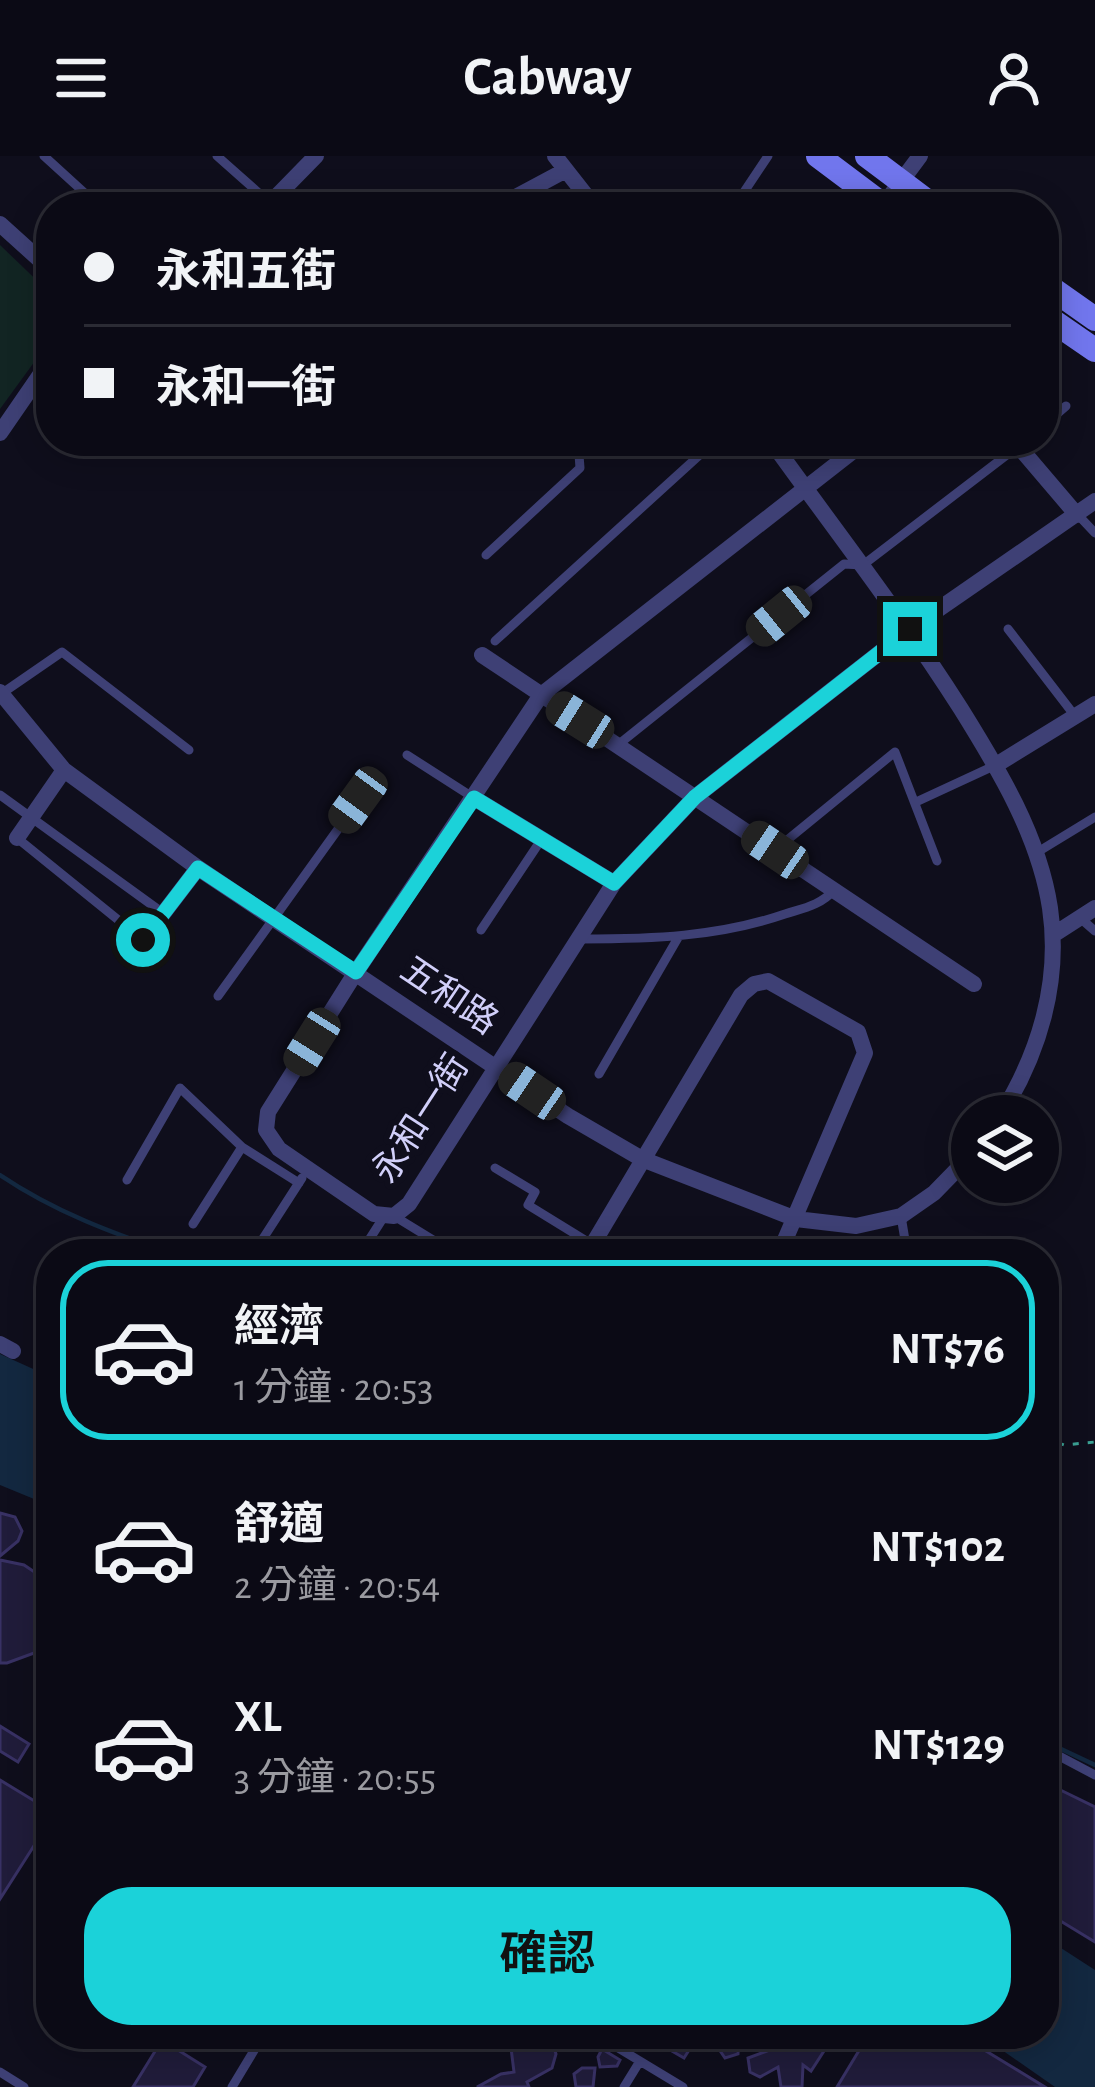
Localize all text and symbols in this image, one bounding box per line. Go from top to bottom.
icon: menu [48,45,114,111]
icon: person [981,45,1047,111]
text: Cabway [463,51,632,105]
text: 永和五街 [156,250,336,295]
text: 永和一街 [156,366,336,411]
car [740,579,818,653]
route end [883,602,937,656]
car [540,686,620,754]
car [322,760,394,840]
car [735,815,815,885]
route start [116,913,170,967]
street label: 五和路 [394,949,505,1041]
car [278,1002,346,1082]
street label: 永和一街 [365,1048,475,1189]
car [492,1056,572,1126]
map controls [951,1095,1059,1203]
button: layers [951,1095,1059,1203]
icon: car [90,1296,198,1404]
text: 經濟 [234,1305,324,1350]
text: NT$76 [890,1327,1005,1372]
text: 1 分鐘 · 20:53 [234,1369,433,1408]
icon: car [90,1494,198,1602]
text: 舒適 [234,1503,324,1548]
text: NT$102 [870,1525,1005,1570]
text: 2 分鐘 · 20:54 [234,1567,440,1606]
icon: car [90,1692,198,1800]
text: XL [234,1695,282,1740]
text: NT$129 [872,1723,1005,1768]
text: 3 分鐘 · 20:55 [234,1759,436,1798]
button: 確認 [84,1887,1011,2025]

